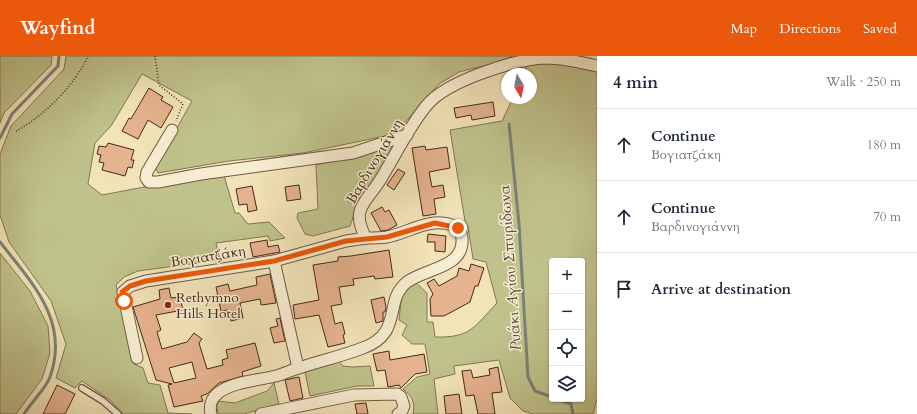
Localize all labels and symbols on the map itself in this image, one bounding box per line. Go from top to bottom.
north arrow [501,68,537,104]
street label: Βαρδινογιάννη [342,116,407,207]
water label: Ρυάκι Αγίου Σπυρίδωνα [494,185,526,351]
route end [449,219,467,237]
street label: Βογιατζάκη [169,241,247,272]
place label: Rethymno Hills Hotel [176,288,241,323]
route start [115,292,133,310]
marker: Rethymno Hills Hotel [163,300,173,310]

